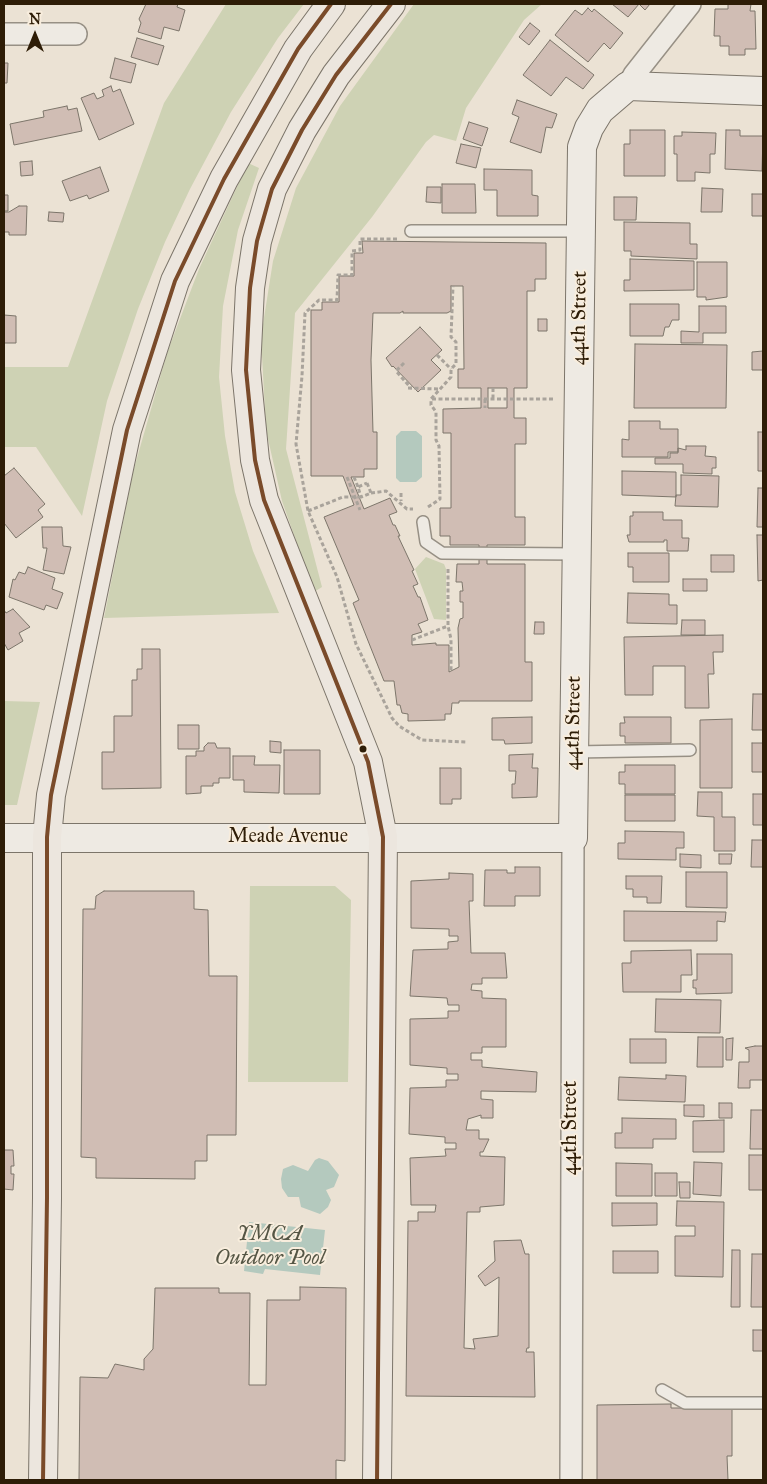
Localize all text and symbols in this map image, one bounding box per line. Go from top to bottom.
north arrow [10,10,60,60]
text: N [29,11,41,28]
street label: 44th Street [567,271,593,365]
street label: 44th Street [561,676,587,770]
unlabelled marker [358,744,368,754]
street label: Meade Avenue [228,825,348,849]
street label: 44th Street [559,1081,583,1175]
water label: YMCA Outdoor Pool [215,1222,325,1272]

